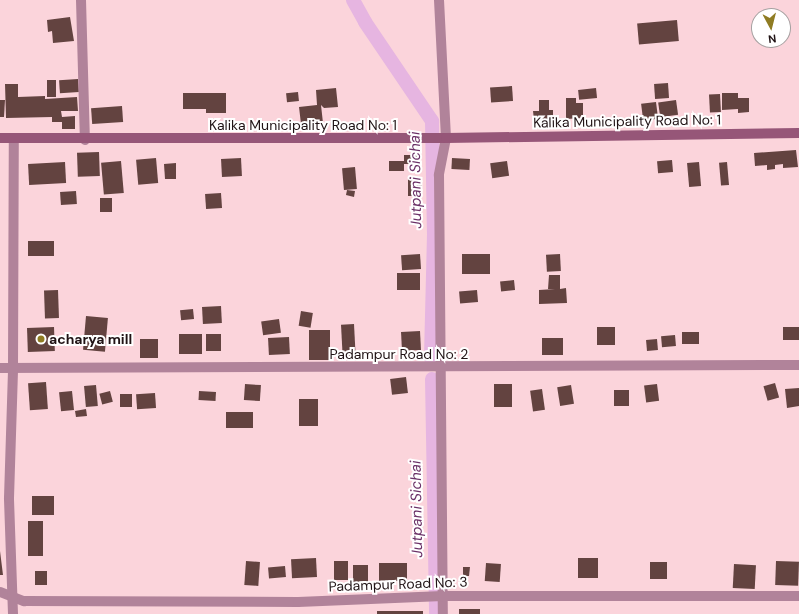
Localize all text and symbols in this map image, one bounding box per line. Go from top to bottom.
north arrow [751,8,791,48]
text: N [768,31,777,46]
street label: Kalika Municipality Road No: 1 [533,111,721,131]
street label: Kalika Municipality Road No: 1 [209,117,397,133]
water label: Jutpani Sichai [406,131,426,229]
place label: acharya mill [49,331,132,347]
marker: acharya mill [36,334,46,344]
street label: Padampur Road No: 2 [330,346,468,362]
water label: Jutpani Sichai [407,460,427,558]
street label: Padampur Road No: 3 [328,573,468,595]

